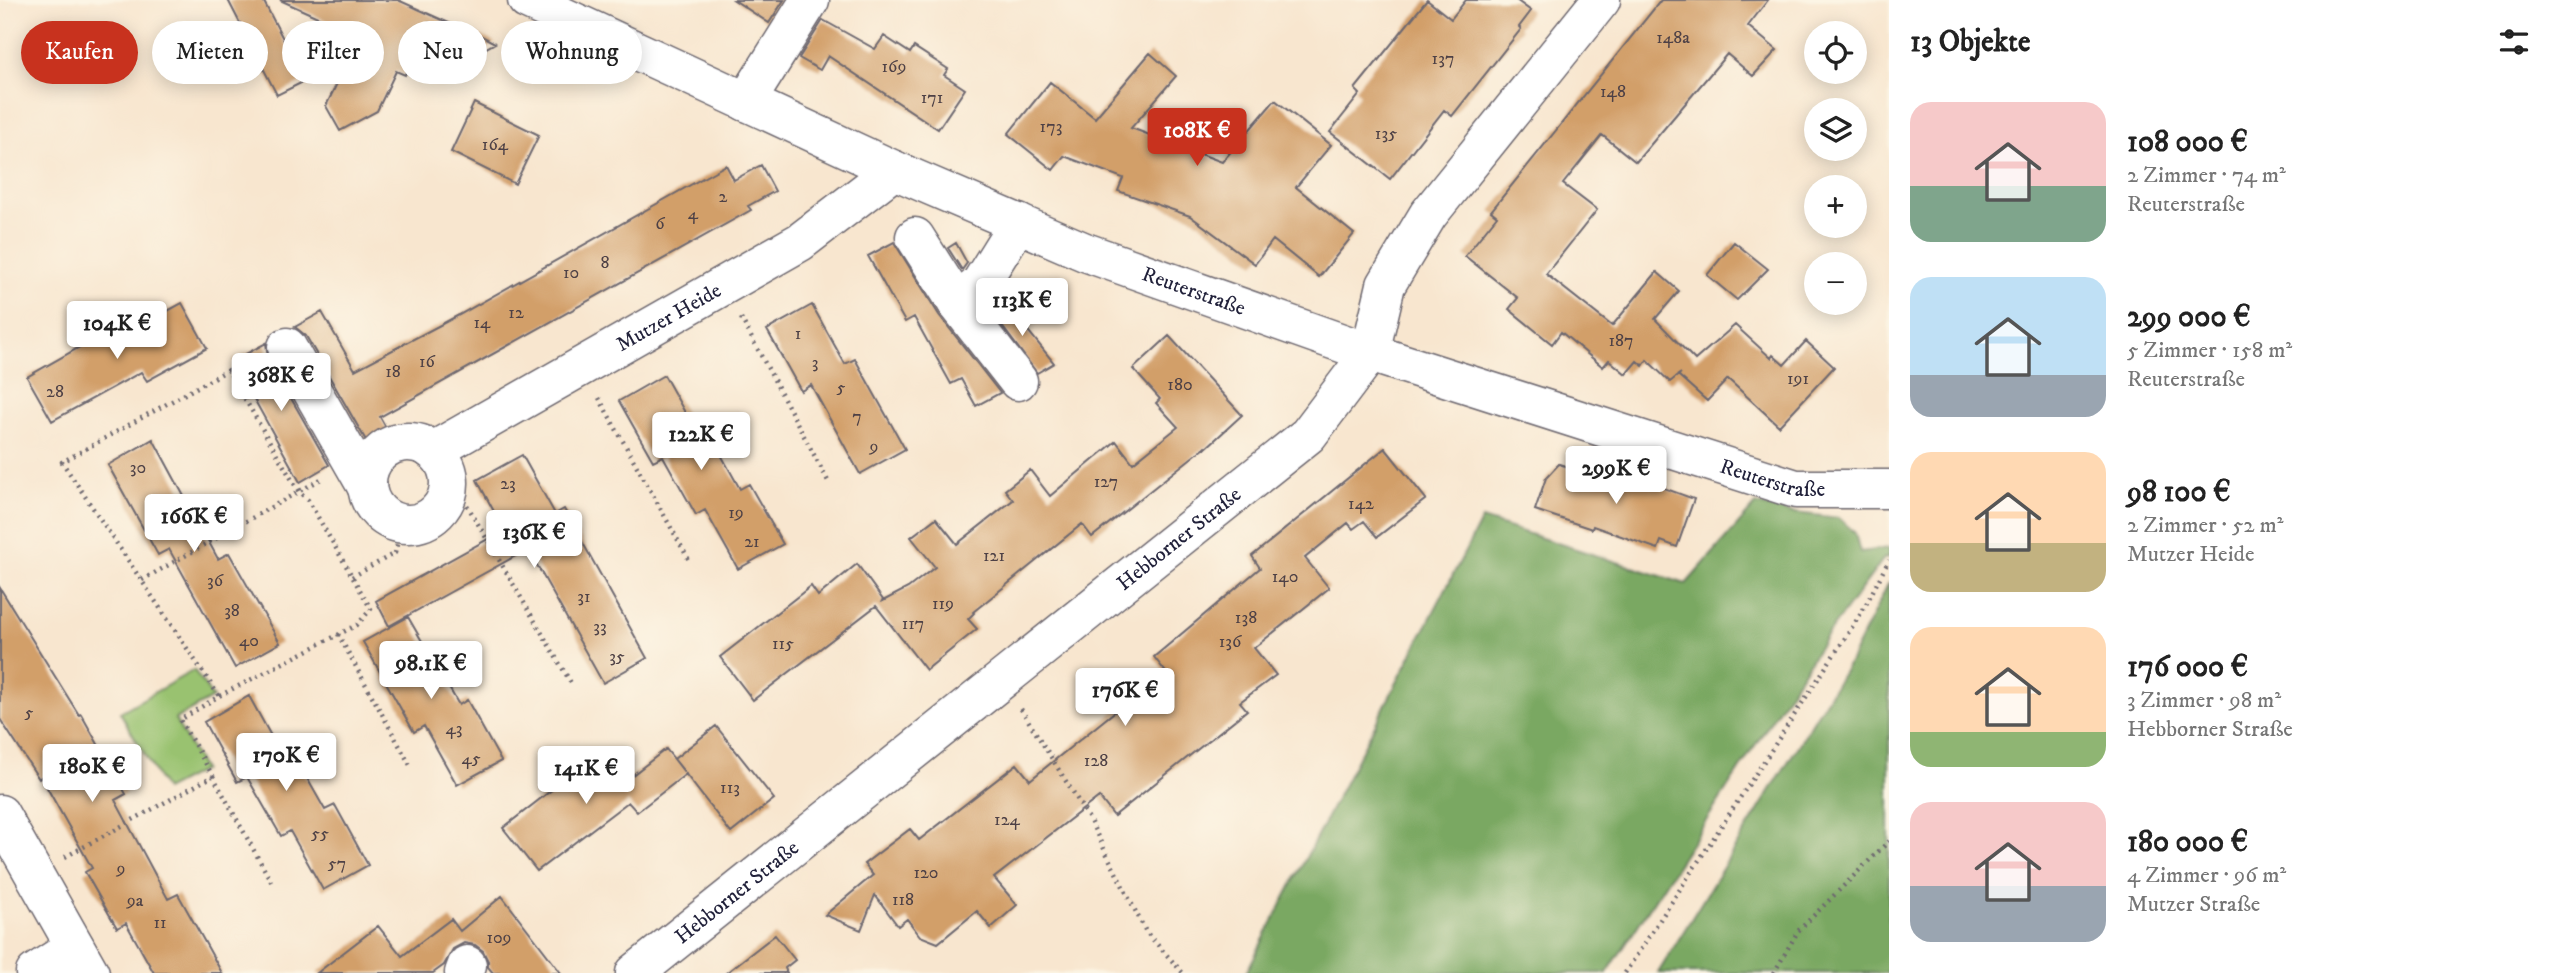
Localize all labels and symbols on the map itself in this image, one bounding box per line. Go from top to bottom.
house number: 148a [1656,27,1690,49]
house number: 137 [1432,48,1454,70]
house number: 169 [882,56,906,78]
house number: 148 [1600,81,1626,103]
house number: 171 [921,87,943,109]
pin: 108K € [1140,108,1254,168]
house number: 173 [1040,116,1062,138]
house number: 135 [1375,123,1397,145]
house number: 164 [482,134,509,156]
house number: 2 [719,186,728,208]
house number: 4 [688,203,699,225]
house number: 6 [655,213,665,235]
house number: 8 [600,252,610,274]
street label: Reuterstraße [1139,261,1249,322]
house number: 10 [563,262,579,284]
street label: Mutzer Heide [612,277,726,358]
pin: 113K € [965,278,1079,338]
pin: 104K € [60,302,174,361]
house number: 12 [508,302,524,324]
house number: 14 [474,312,491,334]
house number: 1 [795,323,801,345]
house number: 187 [1608,330,1634,352]
house number: 16 [419,351,436,373]
house number: 3 [812,352,818,374]
pin: 368K € [224,354,338,413]
house number: 18 [385,361,401,383]
house number: 191 [1787,368,1809,390]
house number: 180 [1167,374,1193,396]
house number: 5 [837,377,846,399]
house number: 28 [46,381,64,403]
house number: 7 [852,406,862,428]
pin: 122K € [644,412,758,472]
house number: 9 [869,436,878,458]
pin: 299K € [1559,447,1673,506]
street label: Reuterstraße [1717,454,1825,503]
house number: 30 [130,457,146,479]
house number: 127 [1094,471,1118,493]
house number: 23 [500,473,516,495]
street label: Hebborner Straße [1112,482,1247,597]
house number: 142 [1348,493,1374,515]
pin: 166K € [137,494,251,554]
house number: 19 [728,502,744,524]
pin: 136K € [477,510,591,570]
house number: 21 [744,531,760,553]
house number: 121 [983,545,1005,567]
house number: 140 [1272,566,1298,588]
house number: 36 [207,570,224,592]
house number: 31 [577,586,591,608]
house number: 119 [932,593,954,615]
house number: 38 [224,600,240,622]
house number: 138 [1235,607,1257,629]
house number: 117 [902,613,924,635]
house number: 33 [593,616,607,638]
house number: 40 [239,630,259,652]
house number: 136 [1219,631,1242,653]
house number: 115 [772,633,794,655]
pin: 98.1K € [366,642,496,701]
house number: 35 [609,646,625,668]
pin: 176K € [1068,668,1182,728]
house number: 5 [25,702,34,724]
house number: 43 [445,718,463,740]
pin: 170K € [229,734,343,793]
pin: 180K € [35,744,149,804]
pin: 141K € [529,746,643,806]
house number: 45 [461,748,481,770]
house number: 128 [1084,750,1108,772]
house number: 113 [720,777,740,799]
house number: 124 [994,809,1021,831]
house number: 55 [311,823,329,845]
street label: Hebborner Straße [670,835,805,950]
house number: 57 [328,853,346,875]
house number: 9 [116,858,125,880]
house number: 120 [913,862,939,884]
house number: 118 [892,889,914,911]
house number: 9a [126,890,144,912]
house number: 11 [153,912,167,934]
house number: 109 [486,927,512,949]

